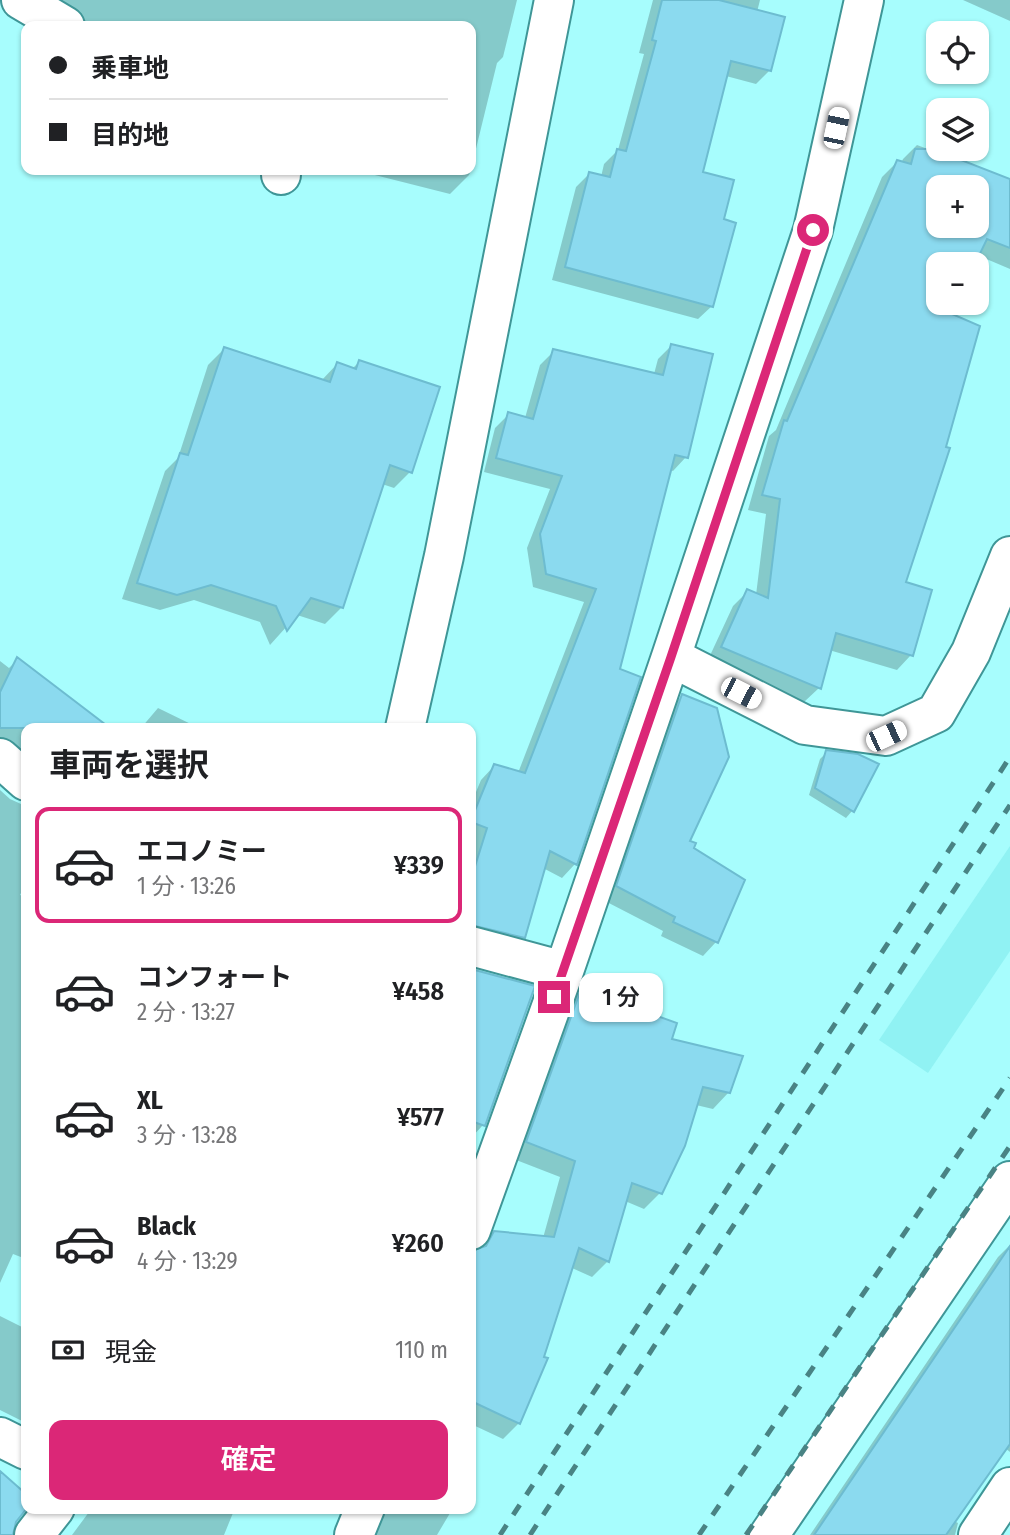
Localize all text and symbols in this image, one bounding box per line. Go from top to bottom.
map controls [926,21,989,315]
button: locate [926,21,989,84]
text: 乗車地 [91,53,169,84]
button: layers [926,98,989,161]
car [822,105,851,151]
text: 目的地 [91,120,169,151]
button: + [926,175,989,238]
route start [797,214,829,246]
button: − [926,252,989,315]
car [718,674,765,712]
car [863,718,910,754]
text: 車両を選択 [49,746,209,784]
icon: car [53,834,116,897]
text: エコノミー [137,836,267,867]
text: ¥339 [394,850,444,881]
text: 1 分 · 13:26 [137,872,236,900]
icon: car [53,960,116,1023]
text: コンフォート [137,962,292,993]
callout: 1 分 [578,972,662,1021]
text: ¥458 [392,976,444,1007]
route end [538,981,570,1013]
text: 1 分 [602,983,640,1011]
text: 2 分 · 13:27 [137,998,235,1026]
text: XL [137,1085,163,1116]
icon: car [53,1086,116,1149]
text: ¥577 [397,1102,444,1133]
text: 3 分 · 13:28 [137,1121,237,1149]
text: Black [137,1211,196,1242]
icon: car [53,1212,116,1275]
text: ¥260 [392,1228,444,1259]
text: 4 分 · 13:29 [137,1247,238,1275]
icon: cash [49,1331,87,1369]
text: 110 m [395,1336,448,1364]
text: 現金 [105,1337,157,1368]
button: 確定 [49,1420,448,1500]

